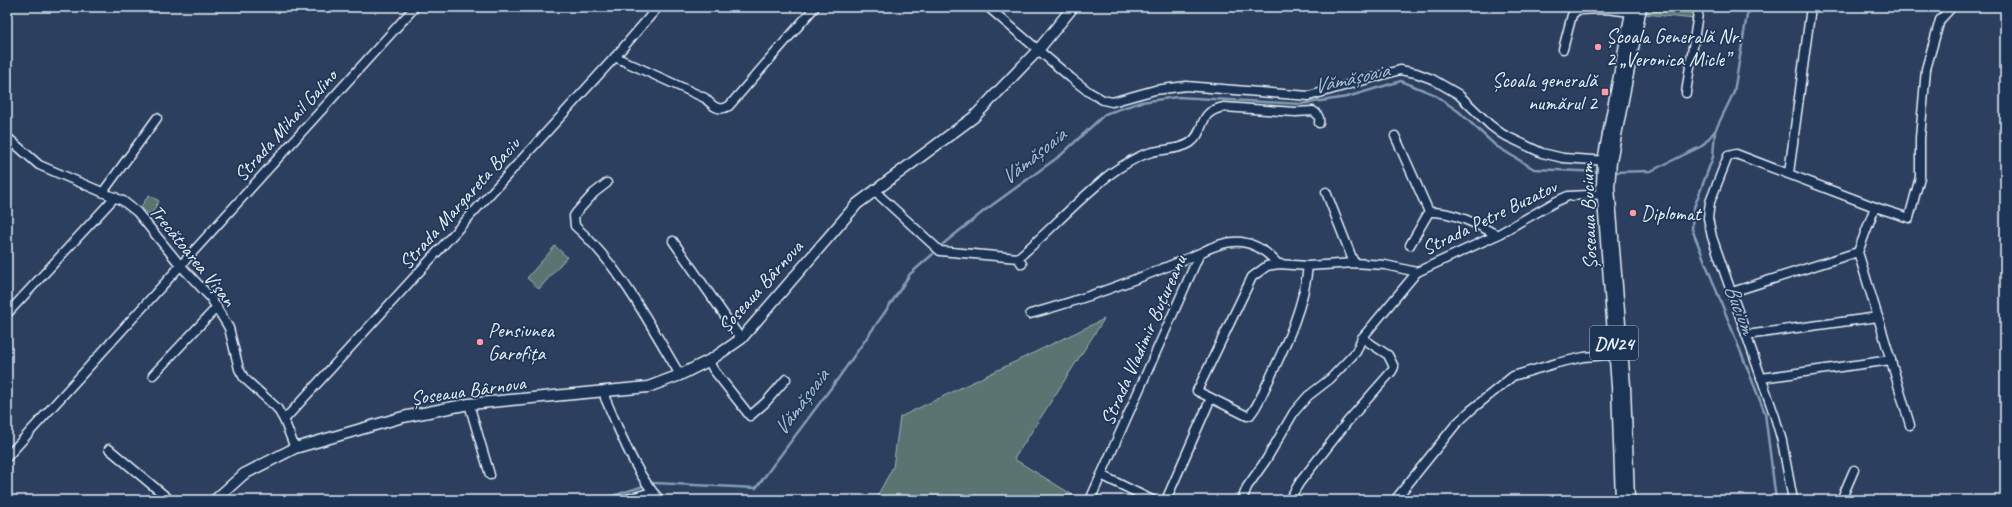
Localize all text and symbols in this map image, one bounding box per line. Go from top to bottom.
place label: Școala Generală Nr. 2 „Veronica Micle” [1606,24,1742,72]
marker: Școala Generală Nr. 2 „Veronica Micle” [1593,42,1603,52]
water label: Vămășoaia [1311,56,1393,99]
street label: Strada Mihail Galino [228,63,344,187]
place label: Școala generală numărul 2 [1492,68,1599,116]
marker: Școala generală numărul 2 [1600,87,1610,97]
water label: Vămășoaia [995,121,1072,190]
street label: Strada Margareta Baciu [393,131,527,275]
street label: Șoseaua Bucium [1574,160,1603,270]
street label: Strada Petre Buzatov [1418,173,1562,261]
street label: Trecătoarea Vișan [144,199,242,312]
place label: Diplomat [1641,201,1703,226]
marker: Diplomat [1628,208,1638,218]
street label: Șoseaua Bârnova [712,234,810,338]
street label: Strada Vladimir Buțureanu [1095,250,1193,429]
water label: Bucium [1719,281,1762,339]
place label: Pensiunea Garofița [488,318,556,366]
road number: DN24 [1590,326,1638,360]
marker: Pensiunea Garofița [475,337,485,347]
water label: Vămășoaia [768,362,835,440]
street label: Șoseaua Bârnova [409,370,529,411]

